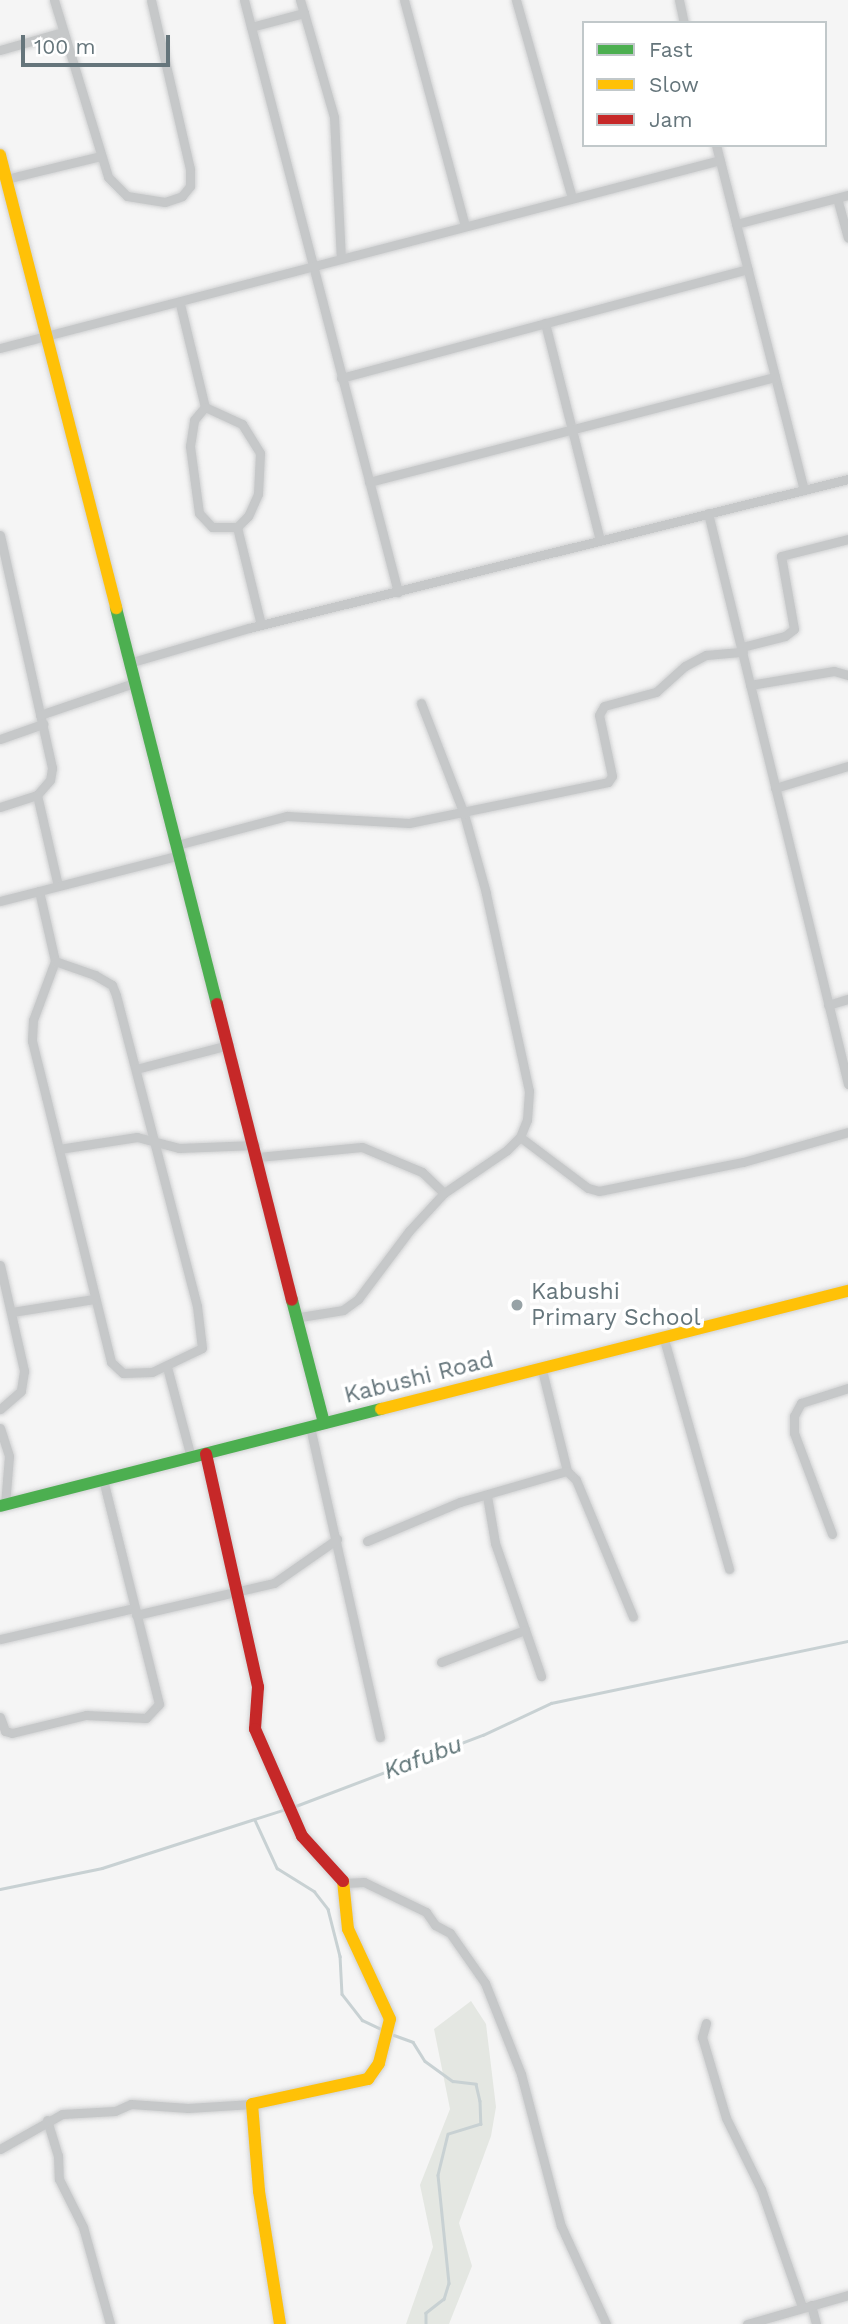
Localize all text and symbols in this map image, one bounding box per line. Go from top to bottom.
scale bar [24,21,173,65]
legend [582,21,827,147]
text: 100 m [34,34,96,59]
text: Fast [649,37,693,62]
text: Slow [649,72,699,97]
text: Jam [649,107,692,132]
place label: Kabushi Primary School [531,1278,701,1332]
marker: Kabushi Primary School [509,1297,525,1313]
street label: Kabushi Road [342,1346,496,1410]
water label: Kafubu [380,1730,466,1786]

